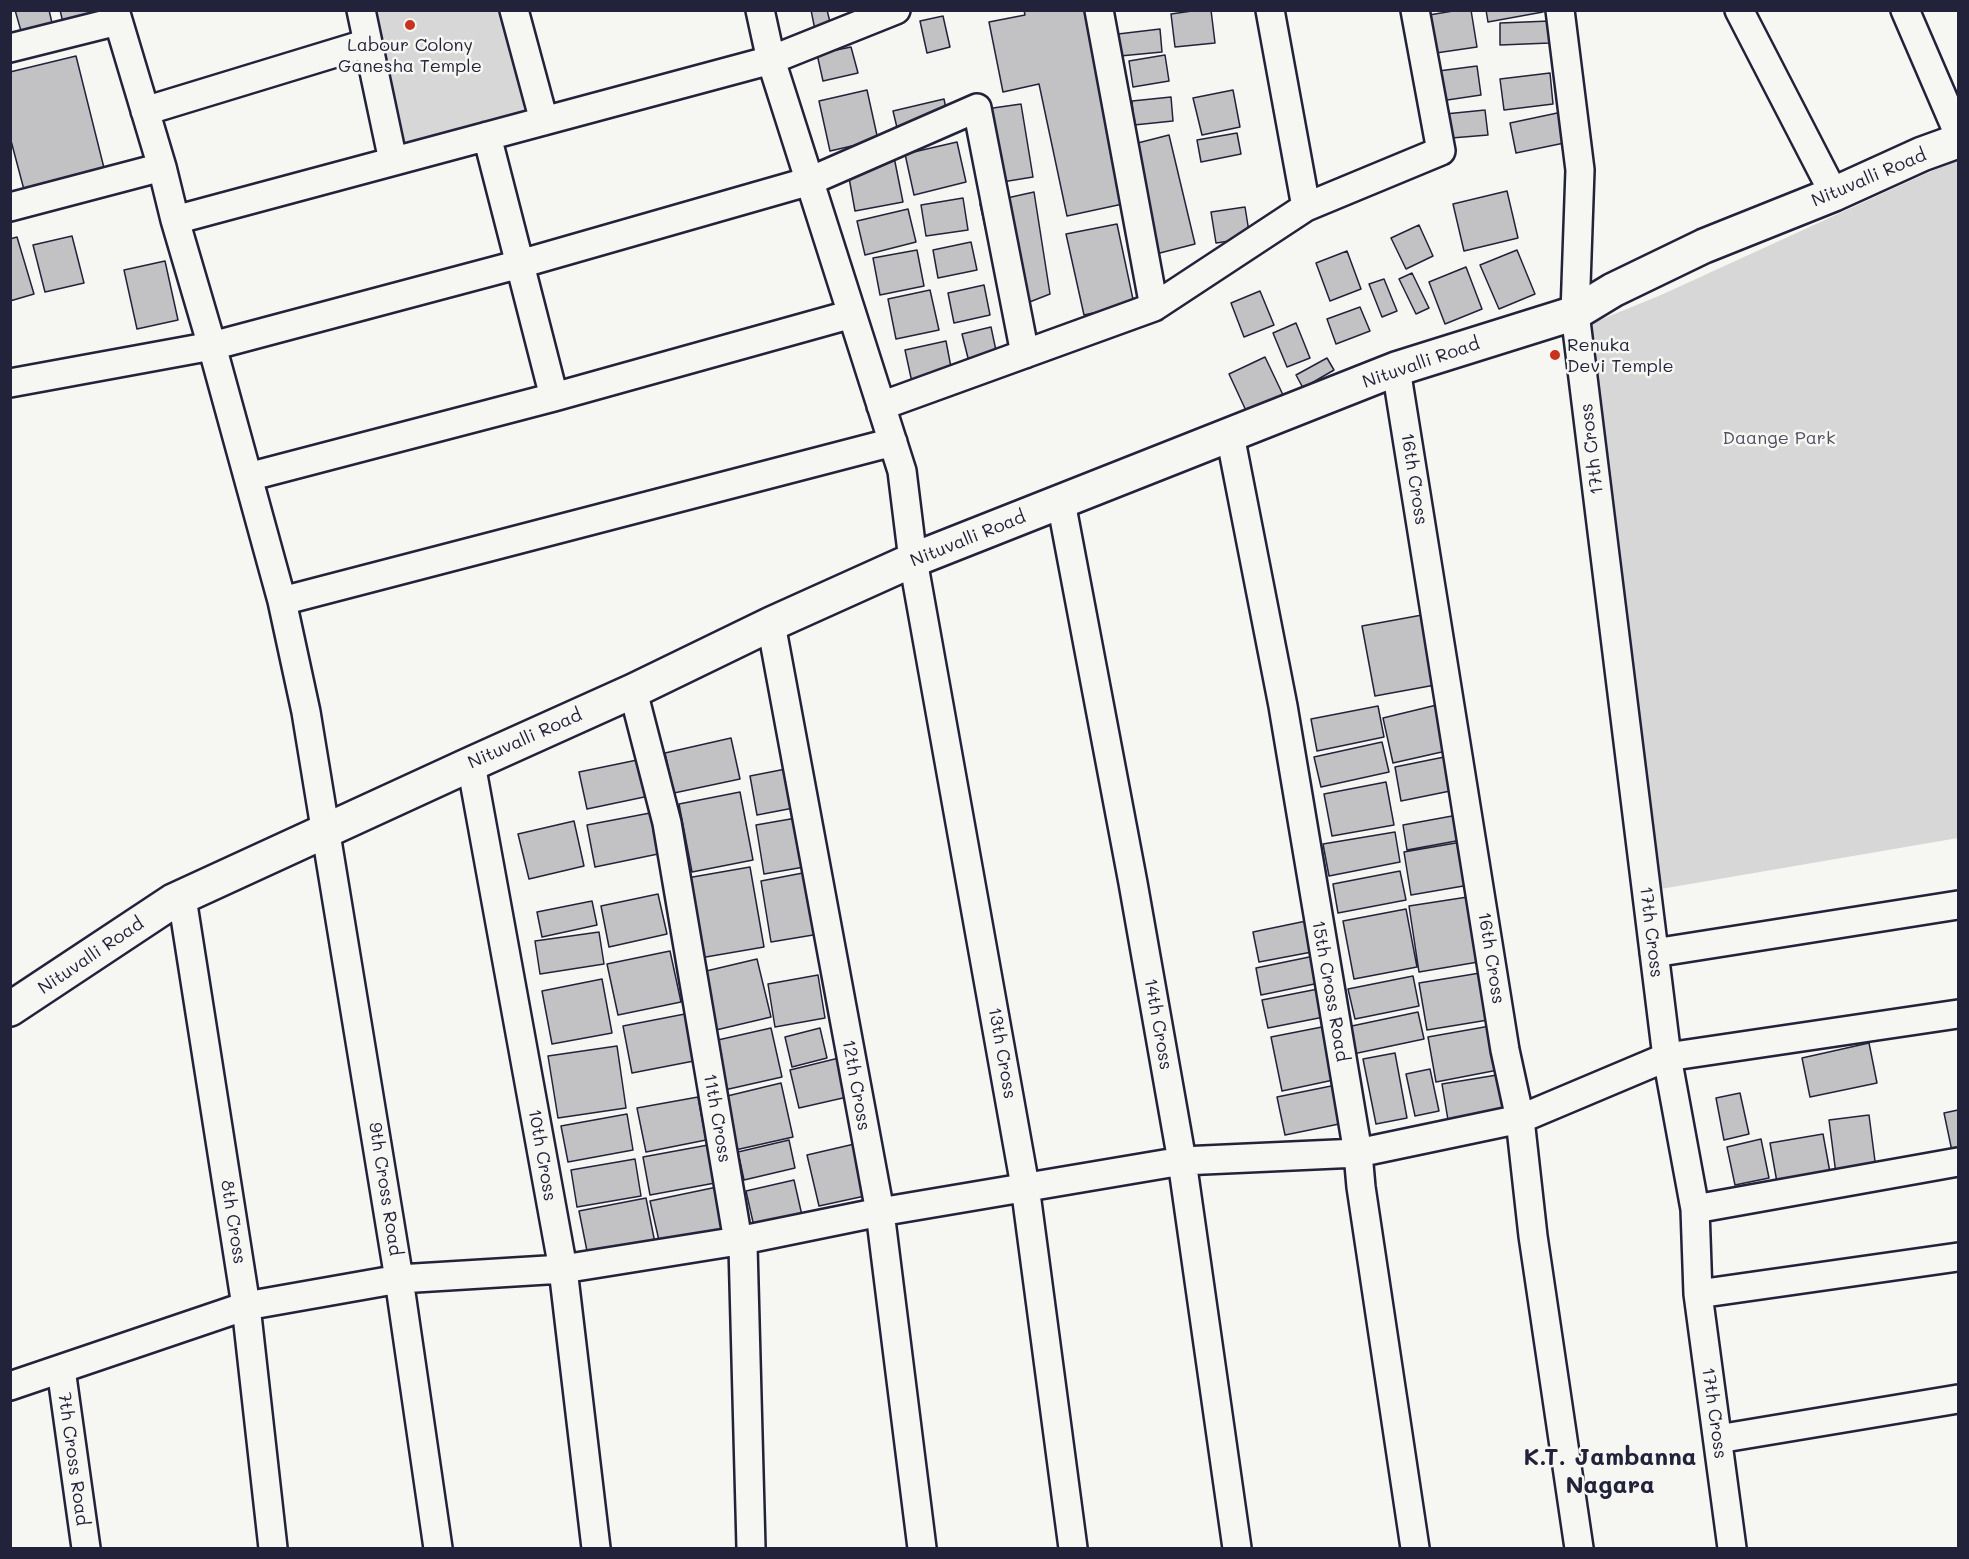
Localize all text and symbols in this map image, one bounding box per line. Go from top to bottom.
marker: Labour Colony Ganesha Temple [403,18,417,32]
place label: Labour Colony Ganesha Temple [338,34,482,76]
street label: Nituvalli Road [1808,144,1930,212]
street label: Nituvalli Road [1360,333,1482,393]
place label: Renuka Devi Temple [1567,334,1674,376]
marker: Renuka Devi Temple [1548,348,1562,362]
street label: 17th Cross [1576,402,1608,496]
park label: Daange Park [1723,427,1835,449]
street label: 16th Cross [1396,431,1432,527]
street label: Nituvalli Road [907,506,1029,572]
street label: Nituvalli Road [465,704,585,774]
street label: 17th Cross [1635,885,1667,979]
street label: 16th Cross [1473,910,1509,1006]
street label: Nituvalli Road [34,913,148,999]
street label: 15th Cross Road [1307,919,1353,1063]
street label: 14th Cross [1139,977,1177,1071]
street label: 13th Cross [983,1006,1021,1100]
street label: 12th Cross [837,1038,875,1132]
street label: 11th Cross [699,1072,735,1164]
street label: 10th Cross [523,1107,561,1203]
street label: 9th Cross Road [364,1121,406,1257]
street label: 8th Cross [216,1178,250,1266]
street label: 17th Cross [1697,1366,1731,1460]
street label: 7th Cross Road [53,1391,93,1527]
district label: K.T. Jambanna Nagara [1524,1444,1696,1500]

